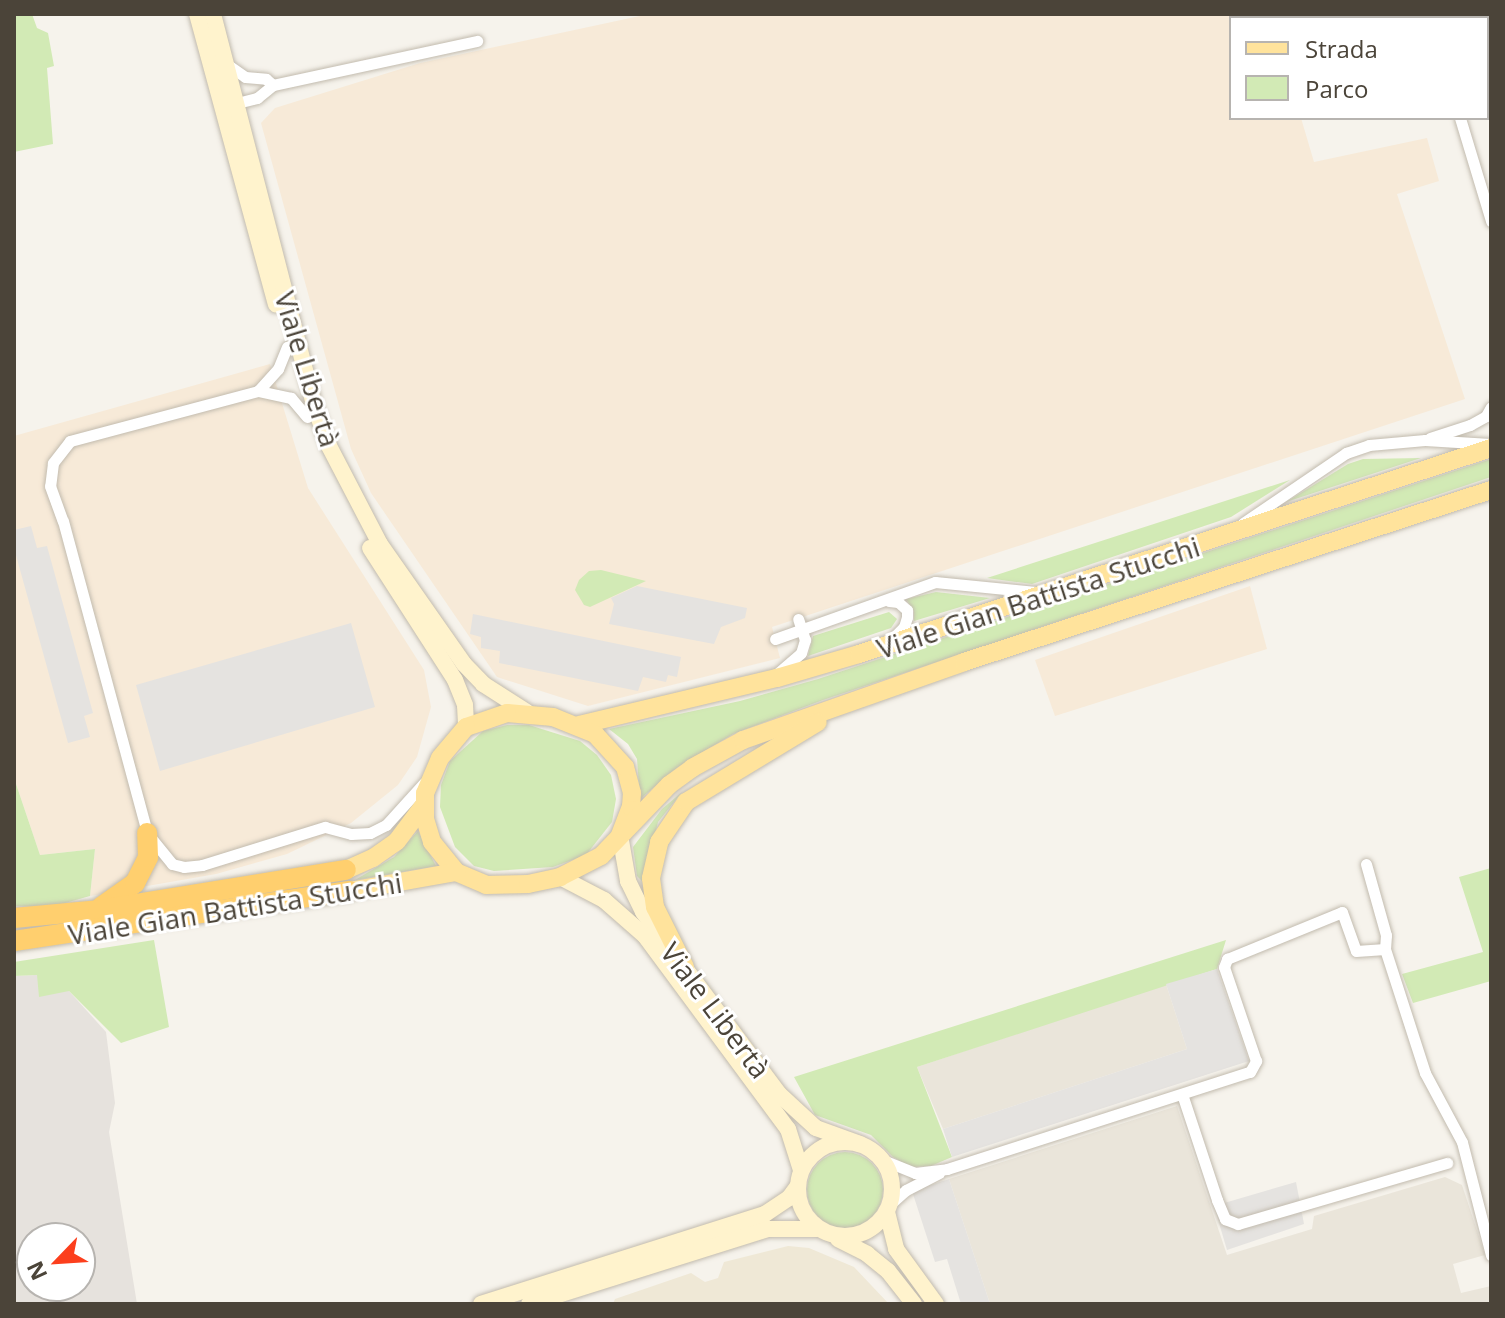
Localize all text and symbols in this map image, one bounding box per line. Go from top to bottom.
legend [1229,16,1489,120]
text: Strada [1305,32,1378,65]
text: Parco [1305,72,1369,105]
street label: Viale Libertà [268,287,348,451]
street label: Viale Gian Battista Stucchi [872,529,1204,665]
street label: Viale Gian Battista Stucchi [66,865,404,951]
street label: Viale Libertà [654,936,778,1084]
north arrow [16,1222,96,1302]
text: N [19,1257,53,1286]

